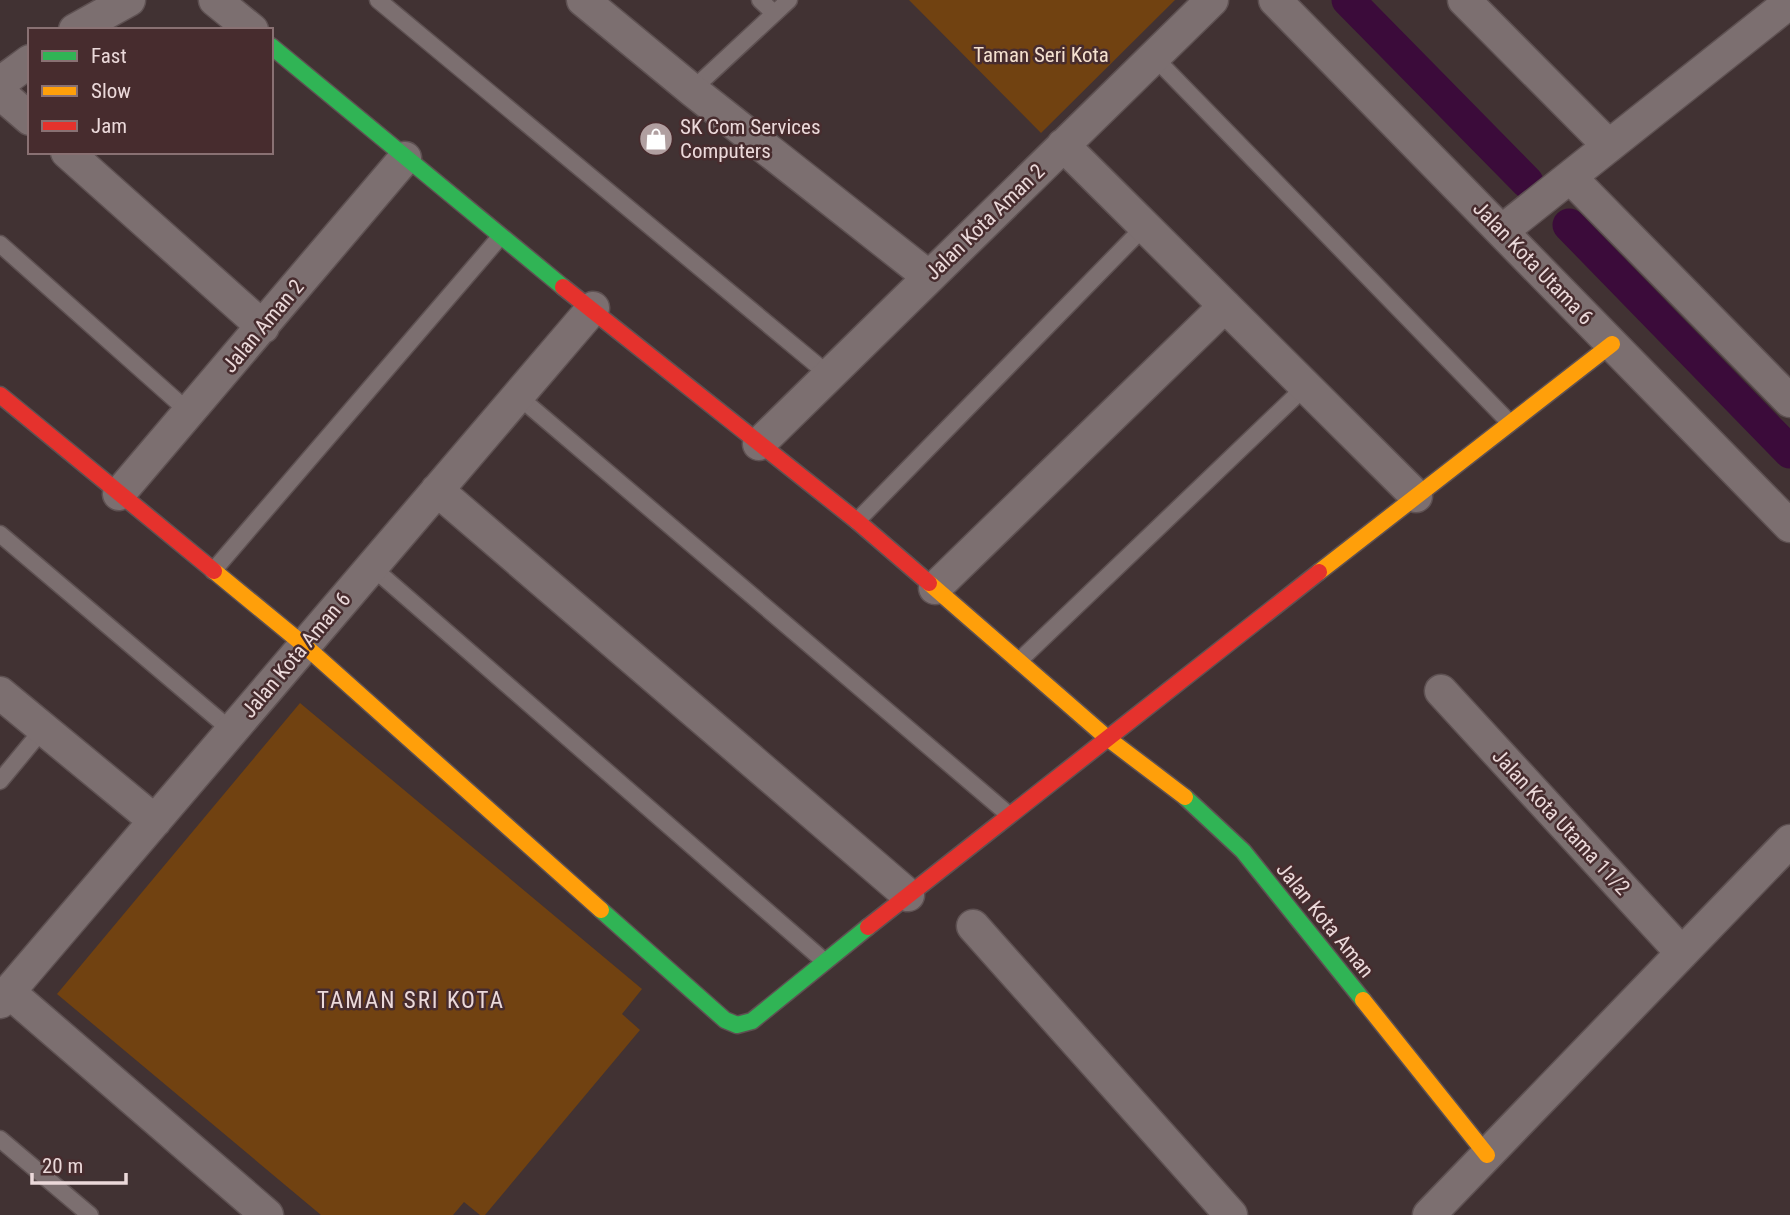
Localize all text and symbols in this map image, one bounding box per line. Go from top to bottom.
legend [28,28,273,154]
park label: Taman Seri Kota [973,43,1109,67]
text: Fast [91,44,127,68]
text: Slow [91,79,131,103]
text: Jam [91,114,127,138]
place label: SK Com Services Computers [680,115,820,163]
shop icon: SK Com Services Computers [637,120,675,158]
street label: Jalan Kota Aman 2 [920,159,1050,285]
street label: Jalan Kota Utama 6 [1468,196,1598,330]
street label: Jalan Aman 2 [217,275,309,377]
street label: Jalan Kota Aman 6 [237,587,355,723]
street label: Jalan Kota Utama 11/2 [1487,744,1635,900]
street label: Jalan Kota Aman [1271,858,1379,982]
district label: TAMAN SRI KOTA [317,987,505,1014]
scale bar [32,1142,126,1186]
text: 20 m [42,1154,83,1178]

